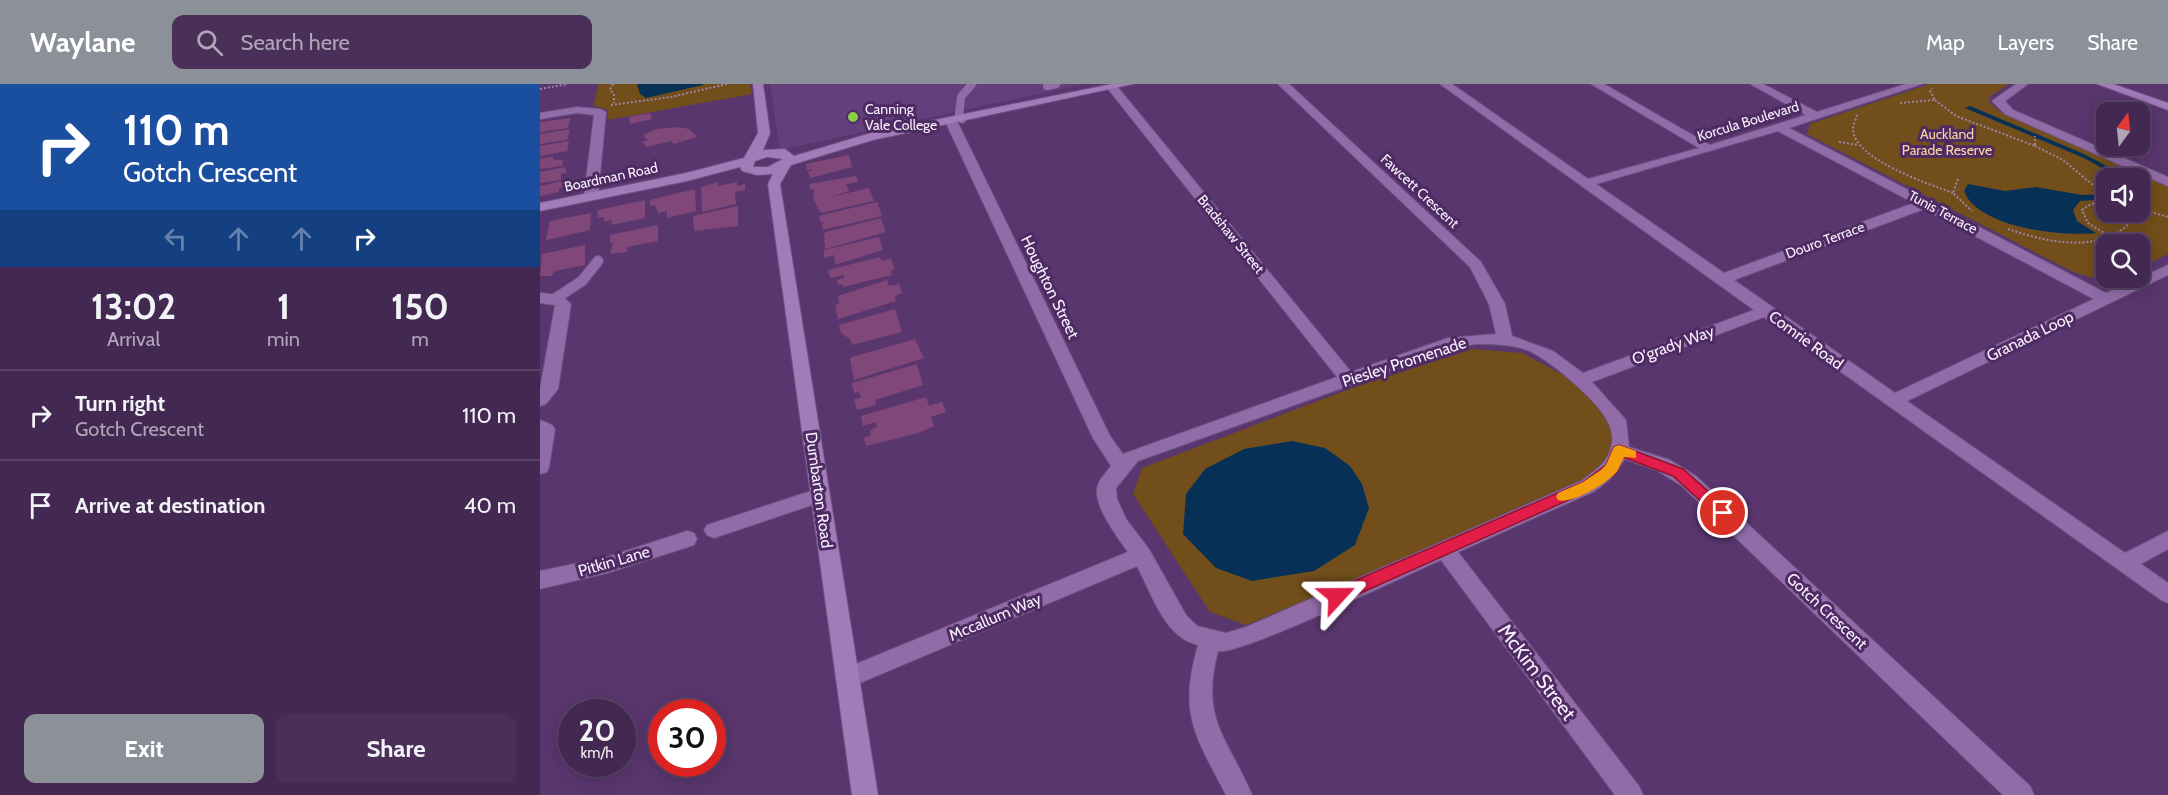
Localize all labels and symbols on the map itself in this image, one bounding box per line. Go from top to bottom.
street label: Korcula Boulevard [1695,97,1801,145]
place label: Canning Vale College [865,100,937,134]
north arrow [2096,102,2150,156]
marker: Canning Vale College [846,110,860,124]
park label: Auckland Parade Reserve [1902,125,1992,159]
street label: Fawcett Crescent [1377,150,1463,232]
street label: Boardman Road [563,158,659,196]
street label: Tunis Terrace [1905,186,1981,238]
street label: Bradshaw Street [1194,191,1268,277]
street label: Douro Terrace [1783,217,1867,263]
street label: Houghton Street [1017,232,1083,342]
street label: Comrie Road [1765,307,1847,373]
street label: Granada Loop [1983,307,2077,365]
street label: O'grady Way [1629,321,1717,369]
street label: Piesley Promenade [1340,333,1468,391]
street label: Dumbarton Road [801,431,837,549]
pin [1697,487,1748,538]
street label: Pitkin Lane [576,542,652,580]
position arrow [1305,564,1369,628]
street label: Gotch Crescent [1783,569,1872,654]
street label: Mccallum Way [946,589,1044,645]
street label: McKim Street [1493,619,1581,725]
speed limit sign: 30 [648,699,726,777]

